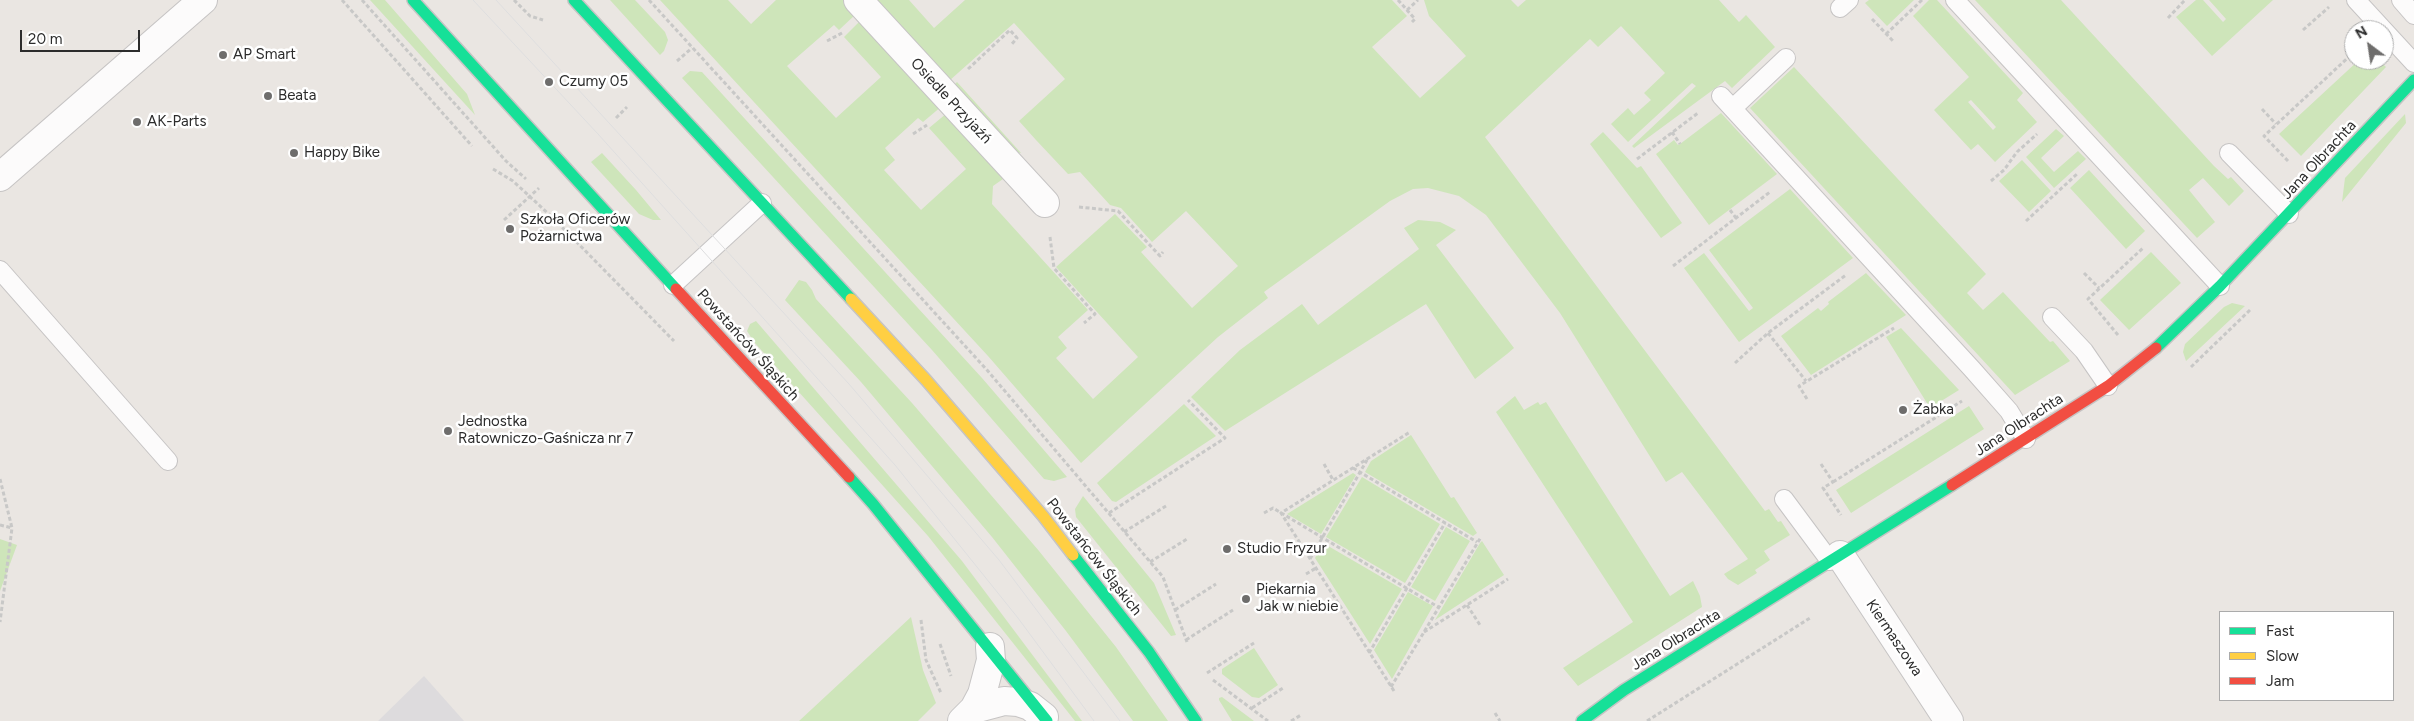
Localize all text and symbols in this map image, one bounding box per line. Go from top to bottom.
scale bar [22,20,142,52]
north arrow [2344,20,2394,70]
text: N [2353,23,2371,43]
text: 20 m [28,30,62,48]
place label: AP Smart [233,46,296,64]
marker: AP Smart [217,49,229,61]
street label: Osiedle Przyjaźń [907,54,995,148]
place label: Czumy 05 [559,73,628,91]
marker: Czumy 05 [543,76,555,88]
place label: Beata [278,87,316,105]
marker: Beata [262,90,274,102]
place label: AK-Parts [147,113,206,131]
marker: AK-Parts [131,116,143,128]
street label: Jana Olbrachta [2278,117,2360,203]
place label: Happy Bike [304,144,380,162]
marker: Happy Bike [288,147,300,159]
place label: Szkoła Oficerów Pożarnictwa [520,211,630,246]
marker: Szkoła Oficerów Pożarnictwa [504,223,516,235]
street label: Powstańców Śląskich [693,286,803,404]
street label: Jana Olbrachta [1972,390,2066,460]
place label: Żabka [1913,401,1954,419]
marker: Żabka [1897,404,1909,416]
place label: Jednostka Ratowniczo-Gaśnicza nr 7 [458,413,633,448]
marker: Jednostka Ratowniczo-Gaśnicza nr 7 [442,425,454,437]
street label: Powstańców Śląskich [1043,495,1145,619]
place label: Studio Fryzur [1237,540,1327,558]
marker: Studio Fryzur [1221,543,1233,555]
place label: Piekarnia Jak w niebie [1256,581,1338,616]
marker: Piekarnia Jak w niebie [1240,593,1252,605]
street label: Kiermaszowa [1862,596,1926,680]
street label: Jana Olbrachta [1628,606,1724,674]
legend [2219,611,2394,701]
text: Fast [2266,622,2294,640]
text: Slow [2266,647,2299,665]
text: Jam [2266,672,2294,690]

